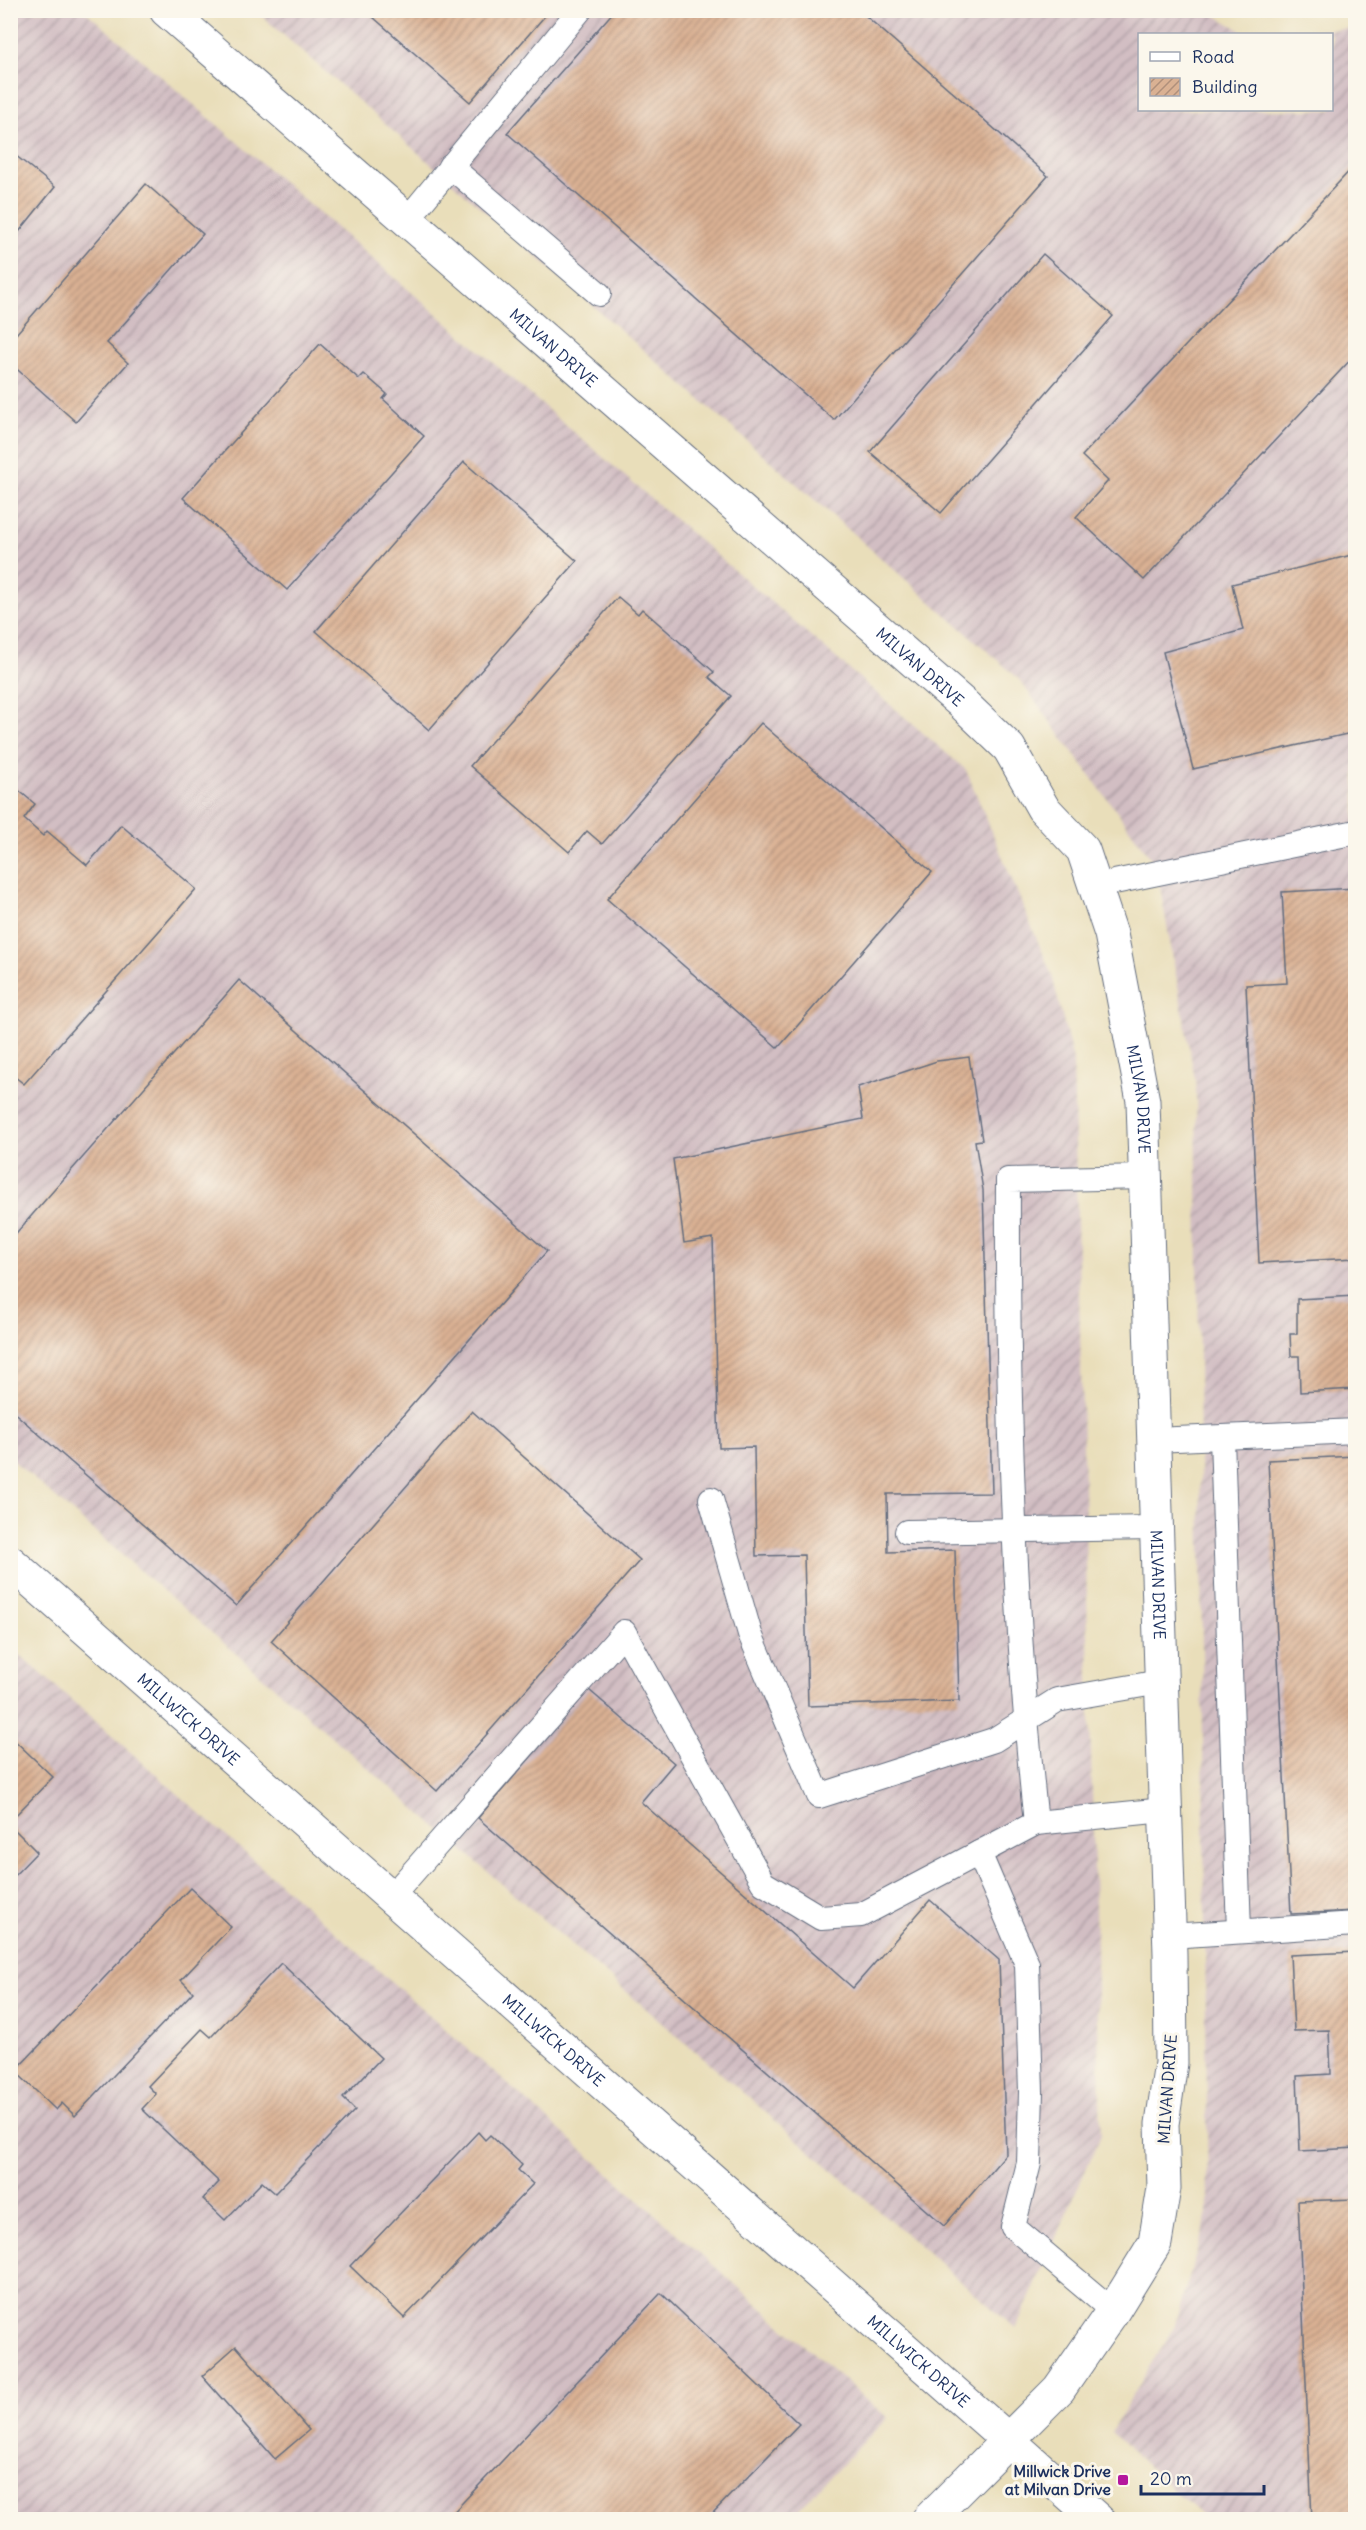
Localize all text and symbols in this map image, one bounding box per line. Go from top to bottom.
legend [1138,33,1333,111]
text: Road [1192,45,1235,68]
text: Building [1192,75,1257,98]
street label: MILVAN DRIVE [506,304,602,391]
street label: MILVAN DRIVE [872,623,968,710]
street label: MILVAN DRIVE [1122,1043,1155,1154]
street label: MILVAN DRIVE [1147,1529,1170,1640]
street label: MILLWICK DRIVE [133,1669,244,1770]
street label: MILLWICK DRIVE [498,1990,609,2091]
street label: MILVAN DRIVE [1153,2033,1181,2145]
street label: MILLWICK DRIVE [863,2311,974,2412]
scale bar [1141,2458,1264,2496]
place label: Millwick Drive at Milvan Drive [1005,2461,1111,2499]
text: 20 m [1150,2467,1192,2490]
marker: Millwick Drive at Milvan Drive [1116,2473,1130,2487]

